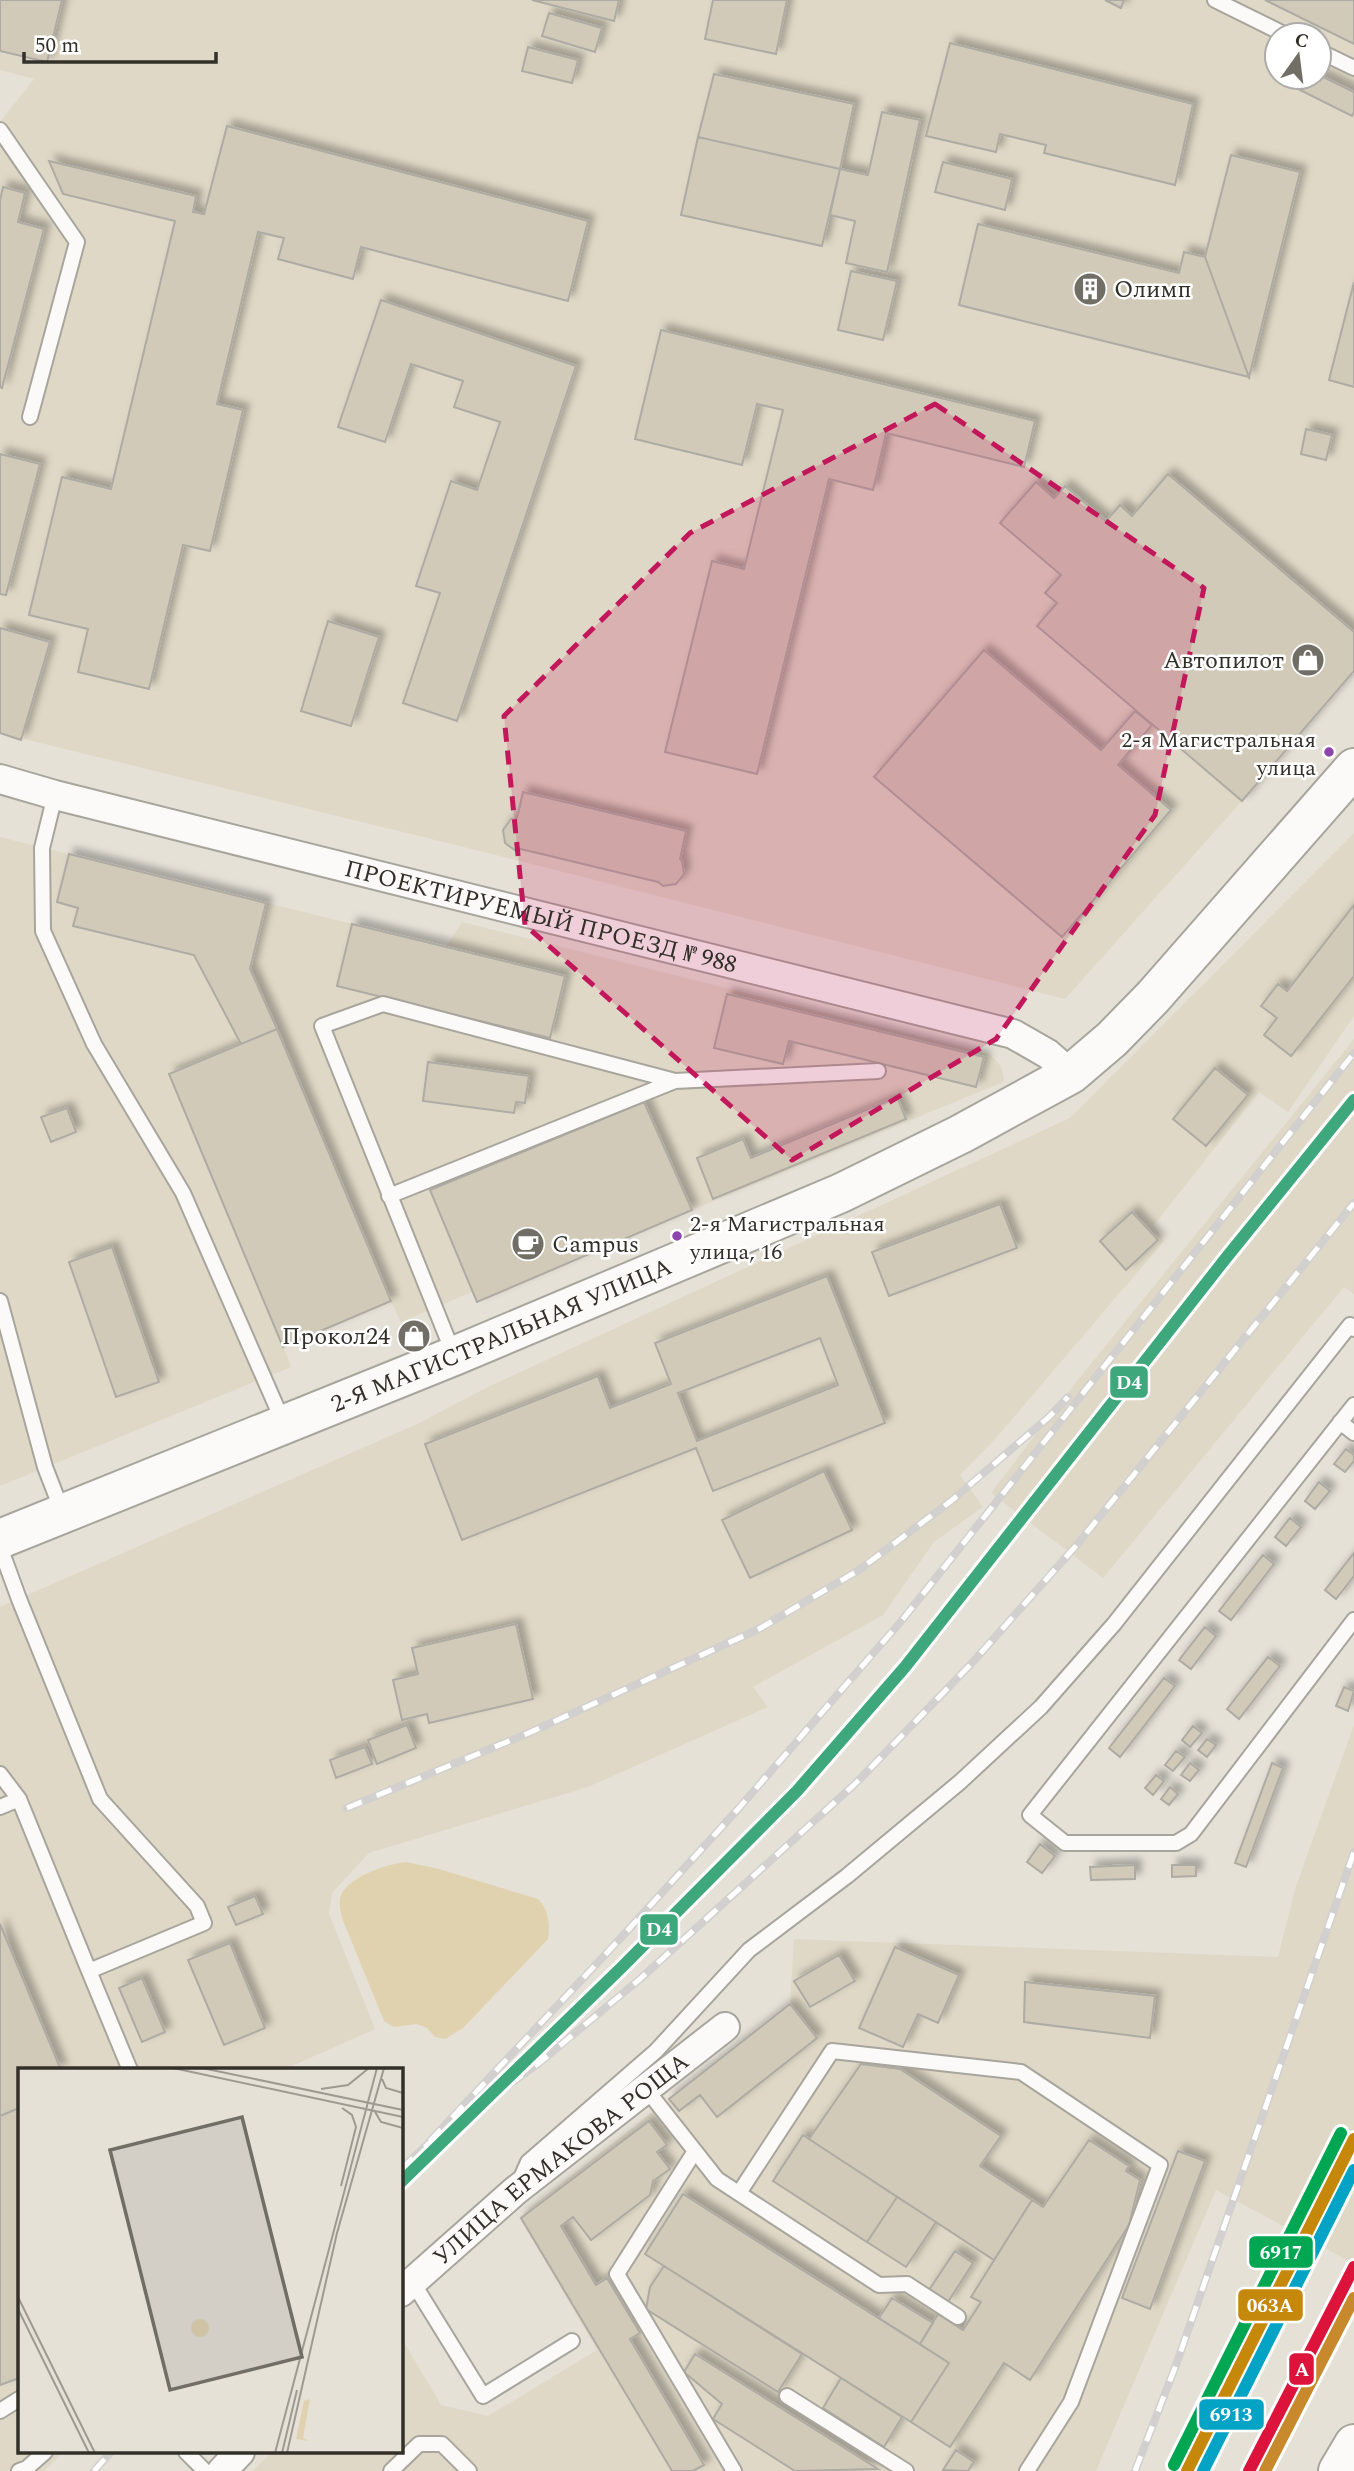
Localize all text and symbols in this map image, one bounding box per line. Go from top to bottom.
scale bar [24,21,217,65]
north arrow [1263,21,1333,91]
text: С [1292,25,1312,57]
text: 50 m [35,30,79,62]
building icon: Олимп [1071,270,1109,308]
place label: Олимп [1114,272,1191,308]
shop icon: Автопилот [1289,641,1327,679]
place label: Автопилот [1163,643,1284,679]
place label: 2-я Магистральная улица [1121,724,1316,785]
marker: 2-я Магистральная улица [1322,745,1336,759]
street label: ПРОЕКТИРУЕМЫЙ ПРОЕЗД № 988 [341,851,741,983]
place label: 2-я Магистральная улица, 16 [689,1208,885,1269]
cafe icon: Campus [509,1225,547,1263]
place label: Campus [552,1227,639,1263]
marker: 2-я Магистральная улица, 16 [670,1229,684,1243]
street label: 2-Я МАГИСТРАЛЬНАЯ УЛИЦА [326,1249,678,1423]
shop icon: Прокол24 [395,1317,433,1355]
place label: Прокол24 [282,1319,390,1355]
line badge: D4 [1109,1365,1149,1399]
text: D4 [1116,1369,1142,1398]
line badge: D4 [639,1913,679,1946]
text: D4 [646,1916,672,1945]
street label: УЛИЦА ЕРМАКОВА РОЩА [425,2045,697,2275]
inset map [18,2068,402,2454]
line badge: 6917 [1248,2235,1314,2269]
text: 6917 [1260,2239,1302,2268]
line badge: 063А [1237,2288,1304,2322]
text: 063А [1247,2292,1294,2321]
line badge: A [1288,2352,1315,2386]
text: A [1295,2356,1310,2385]
line badge: 6913 [1198,2398,1265,2431]
text: 6913 [1210,2401,1253,2430]

